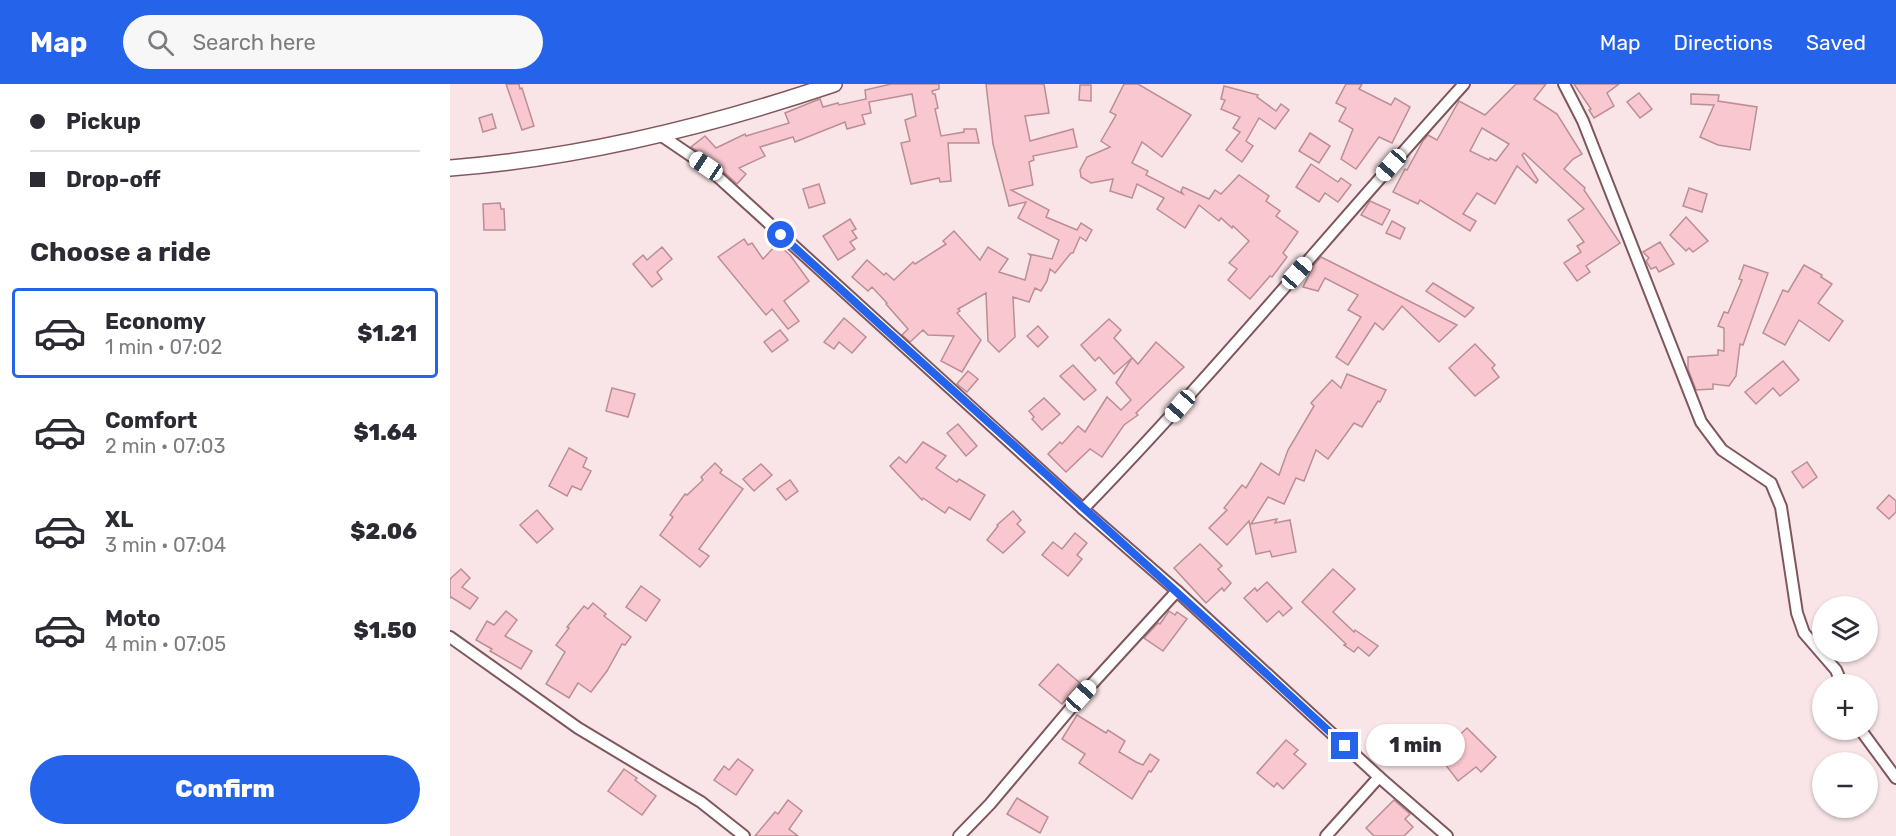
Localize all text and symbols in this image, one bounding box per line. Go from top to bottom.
search box [123,15,543,69]
text: Map [30,26,87,59]
icon: search [144,26,177,59]
text: Search here [192,29,316,56]
text: Map [1600,30,1641,55]
text: Directions [1674,30,1773,55]
text: Saved [1806,30,1866,55]
text: Pickup [66,108,141,135]
car [1372,146,1410,184]
car [686,148,726,184]
text: Drop-off [66,166,161,193]
route start [767,221,794,248]
text: Choose a ride [30,236,211,268]
car [1278,254,1316,292]
icon: car [33,306,87,360]
text: Economy [105,308,206,335]
text: $1.21 [357,320,417,347]
text: 1 min · 07:02 [105,335,222,359]
car [1161,387,1199,425]
icon: car [33,405,87,459]
text: Comfort [105,407,197,434]
text: $1.64 [353,419,417,446]
text: 2 min · 07:03 [105,434,226,458]
icon: car [33,504,87,558]
text: XL [105,506,133,533]
text: $2.06 [350,518,417,545]
text: 3 min · 07:04 [105,533,226,557]
map controls [1812,596,1878,818]
button: layers [1812,596,1878,662]
icon: car [33,603,87,657]
text: Moto [105,605,160,632]
text: $1.50 [354,617,417,644]
text: 4 min · 07:05 [105,632,226,656]
button: + [1812,674,1878,740]
car [1062,677,1100,715]
callout: 1 min [1366,725,1465,767]
route end [1331,732,1358,759]
text: 1 min [1389,733,1442,757]
button: − [1812,752,1878,818]
button: Confirm [30,755,420,824]

